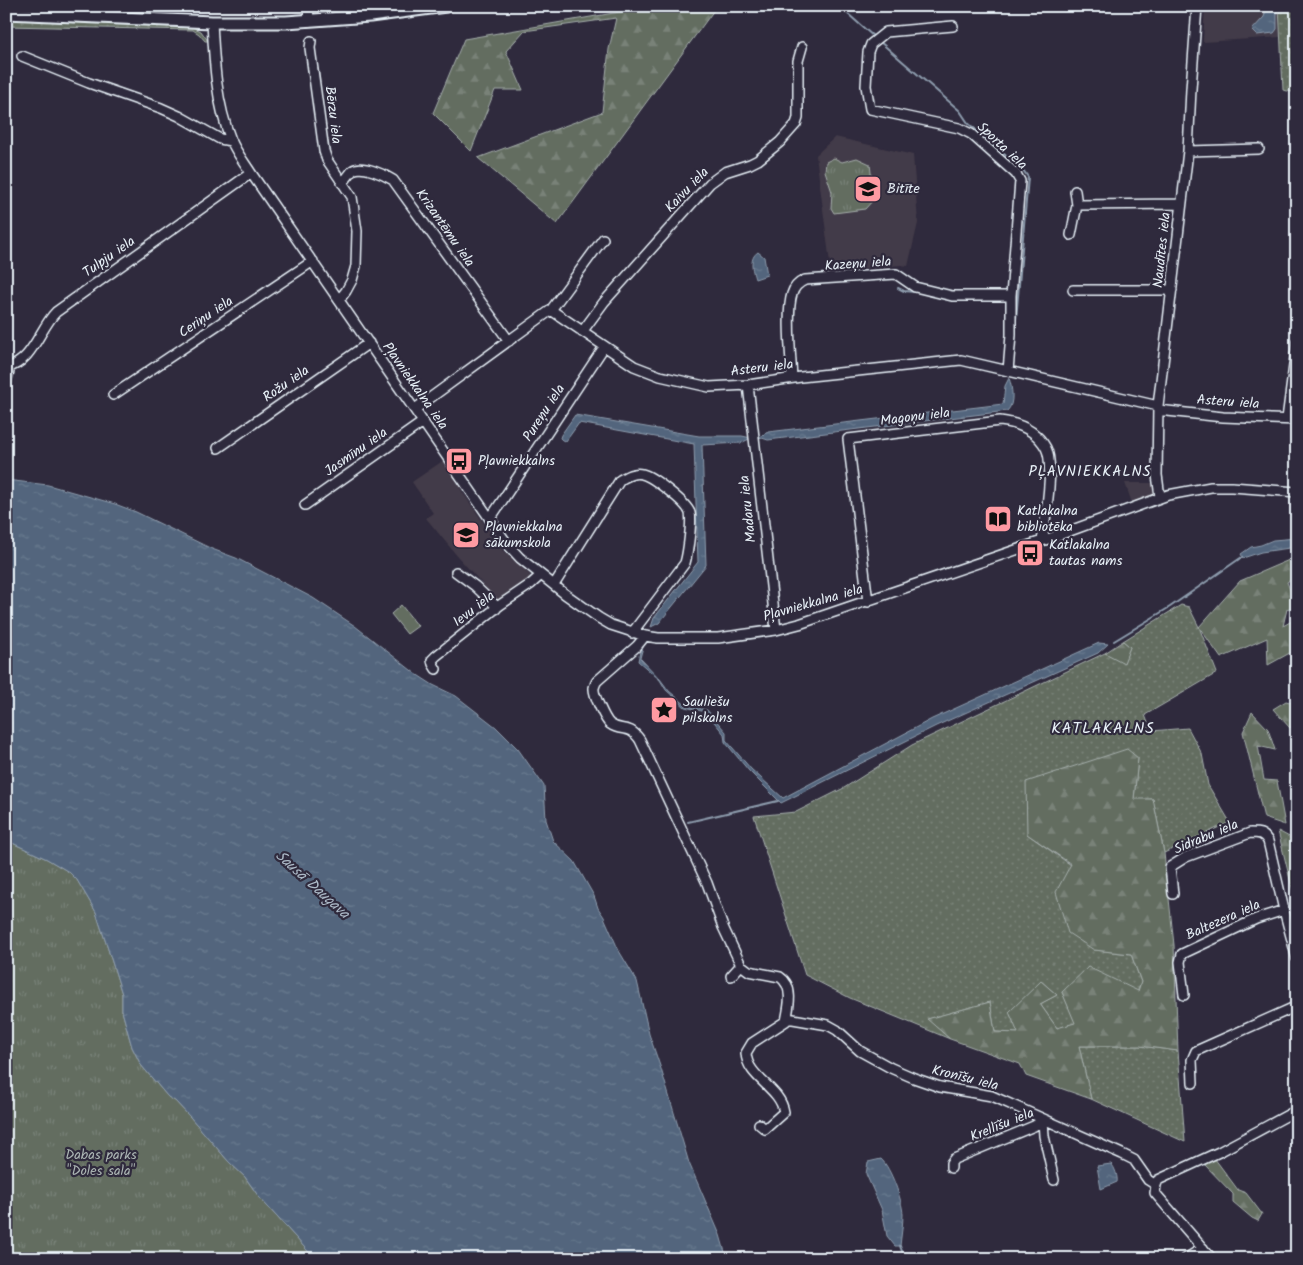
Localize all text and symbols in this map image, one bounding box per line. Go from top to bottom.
street label: Bērzu iela [319,85,347,145]
street label: Sporta iela [972,117,1032,175]
street label: Kaivu iela [660,162,714,218]
school or university icon: Bitīte [853,174,883,204]
place label: Bitīte [887,178,920,200]
street label: Krizantēmu iela [410,184,480,272]
street label: Naudītes iela [1147,211,1177,289]
street label: Tulpju iela [78,231,140,283]
street label: Kazeņu iela [824,251,892,277]
street label: Ceriņu iela [174,291,238,343]
street label: Pļavniekkalna iela [376,338,454,434]
street label: Asteru iela [729,353,795,383]
street label: Rožu iela [258,360,314,408]
street label: Pureņu iela [517,380,571,446]
street label: Asteru iela [1196,389,1260,415]
street label: Magoņu iela [879,402,951,432]
street label: Jasmīnu iela [320,422,392,482]
bus stop icon: Pļavniekkalns [444,446,474,476]
place label: Pļavniekkalns [478,450,555,472]
district label: PĻAVNIEKKALNS [1028,460,1152,484]
street label: Madaru iela [734,474,762,544]
place label: Katlakalna bibliotēka [1017,500,1078,538]
library icon: Katlakalna bibliotēka [983,504,1013,534]
place label: Pļavniekkalna sākumskola [485,516,563,554]
school or university icon: Pļavniekkalna sākumskola [451,520,481,550]
place label: Katlakalna tautas nams [1049,534,1122,572]
bus stop icon: Katlakalna tautas nams [1015,538,1045,568]
street label: Pļavniekkalna iela [761,578,865,628]
street label: Ievu iela [448,585,500,633]
place label: Sauliešu pilskalns [682,691,732,729]
place icon: Sauliešu pilskalns [649,695,679,725]
district label: KATLAKALNS [1051,716,1155,741]
street label: Sidrabu iela [1170,814,1242,860]
water label: Sausā Daugava [269,845,355,926]
street label: Baltezera iela [1182,894,1264,946]
street label: Kronīšu iela [929,1059,1001,1097]
street label: Krellīšu iela [967,1102,1037,1148]
park label: Dabas parks "Doles sala" [65,1144,137,1182]

